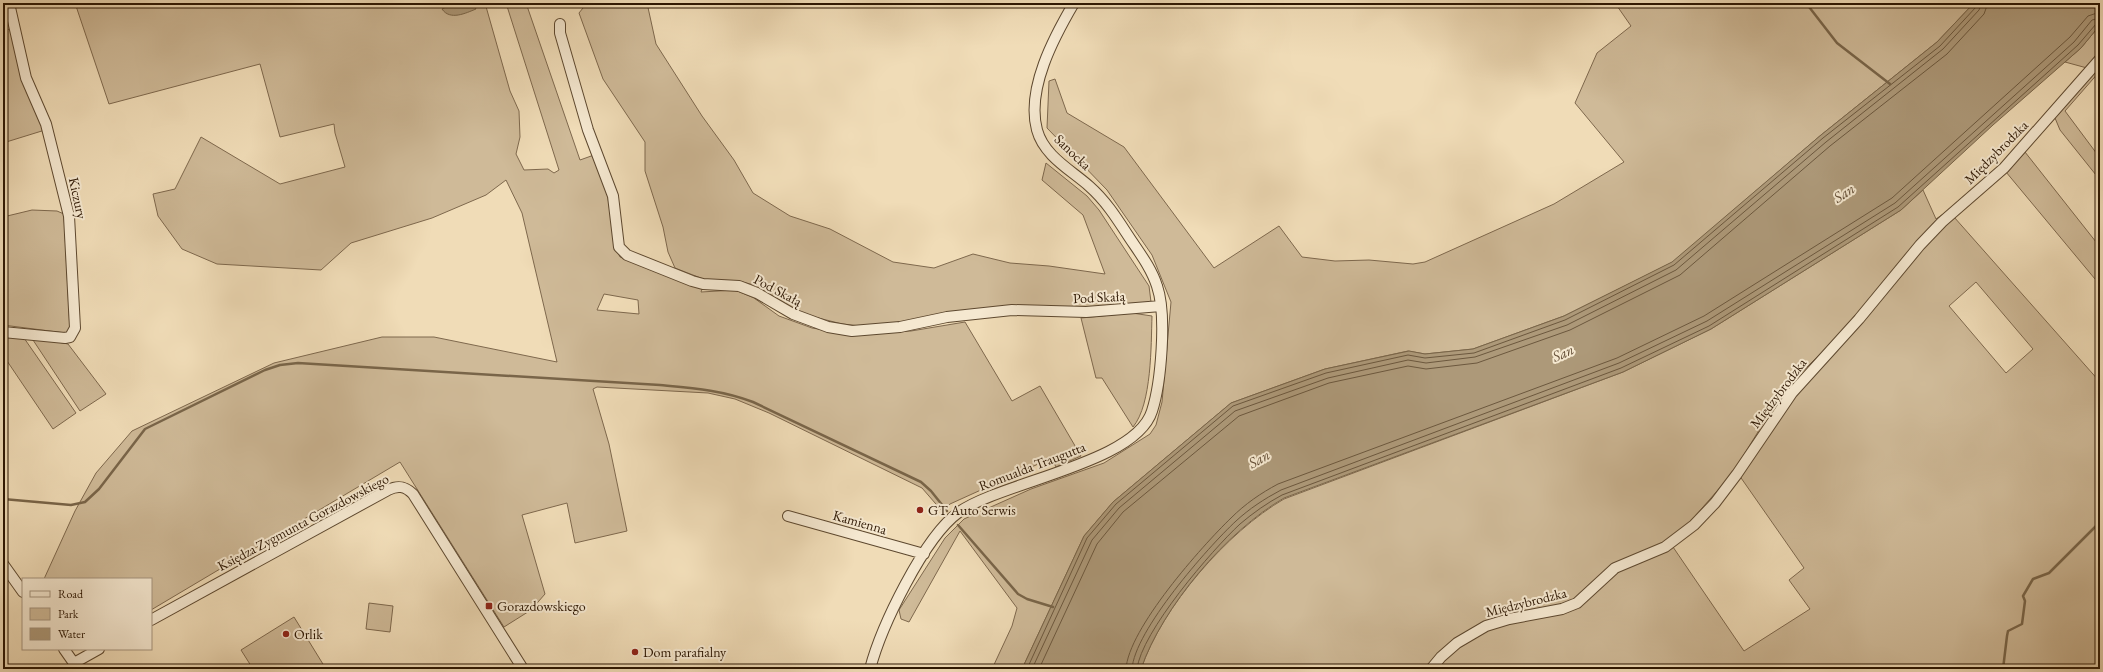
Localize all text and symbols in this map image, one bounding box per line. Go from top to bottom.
street label: Międzybrodzka [1960,116,2032,188]
street label: Sanocka [1051,130,1095,174]
street label: Kiczury [65,176,91,221]
water label: San [1828,179,1858,207]
street label: Pod Skałą [751,270,806,310]
street label: Pod Skałą [1073,287,1126,307]
water label: San [1548,339,1577,366]
street label: Międzybrodzka [1746,354,1810,432]
street label: Romualda Traugutta [976,437,1088,495]
water label: San [1244,445,1273,473]
street label: Księdza Zygmunta Gorazdowskiego [214,469,392,575]
place label: GT Auto Serwis [928,501,1016,519]
marker: GT Auto Serwis [915,505,925,515]
street label: Kamienna [831,506,889,538]
legend [22,578,152,650]
street label: Międzybrodzka [1484,583,1569,621]
text: Road [58,586,84,602]
place label: Gorazdowskiego [497,597,586,615]
marker: Gorazdowskiego [484,601,494,611]
text: Park [58,606,79,622]
place label: Orlik [294,625,323,643]
text: Water [58,626,85,642]
marker: Orlik [281,629,291,639]
place label: Dom parafialny [643,643,727,661]
marker: Dom parafialny [630,647,640,657]

